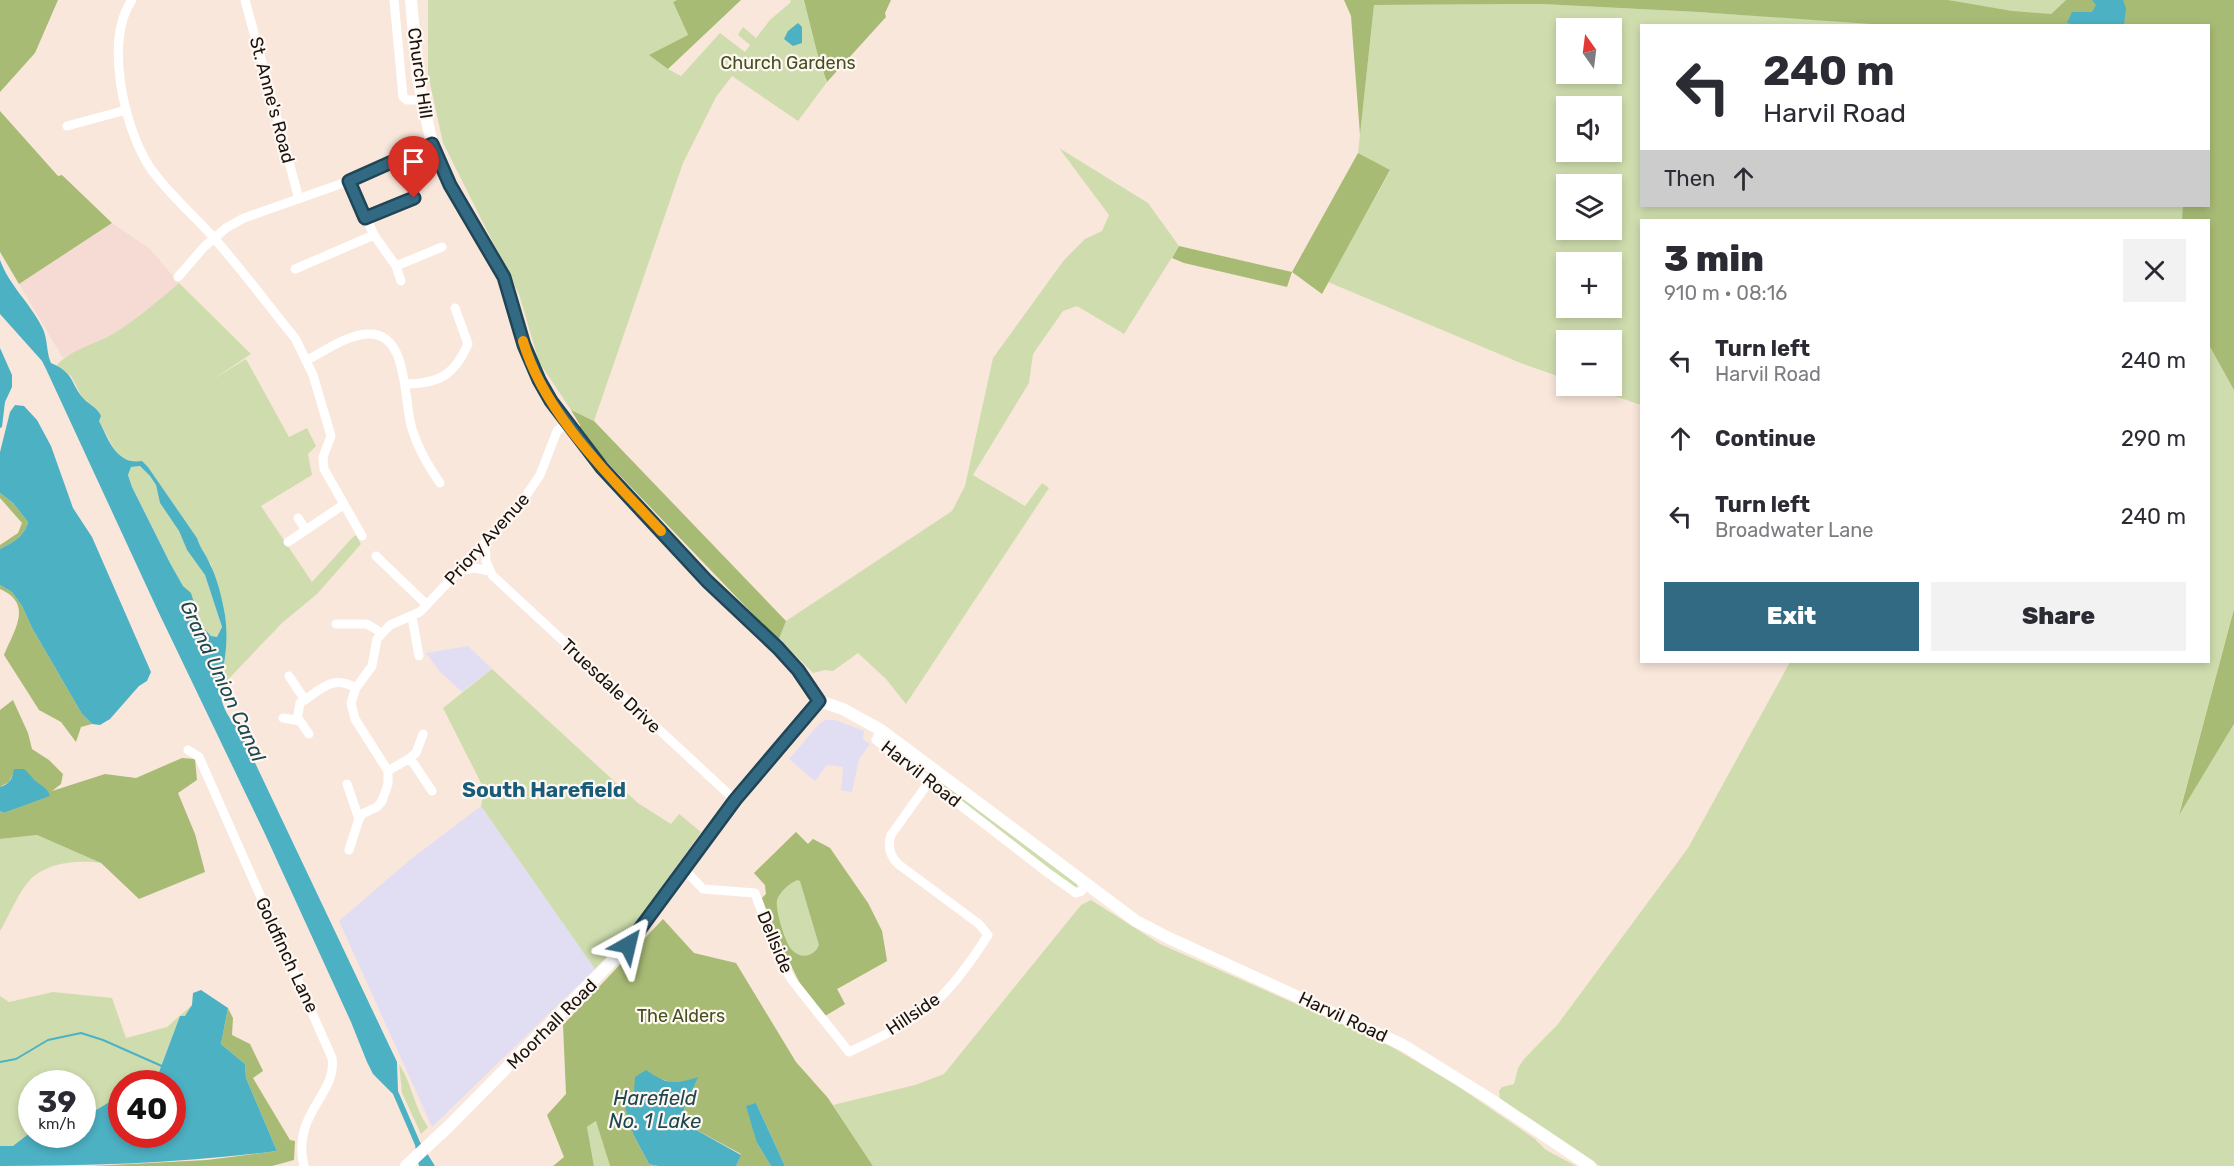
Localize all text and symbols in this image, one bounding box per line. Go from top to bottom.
north arrow [1556,18,1622,84]
map controls [1556,18,1622,396]
street label: Church Hill [403,26,437,120]
street label: St. Anne's Road [245,34,299,166]
text: 240 m [1763,46,1895,96]
icon: left [1664,48,1742,126]
park label: Church Gardens [720,52,856,74]
button: sound [1556,96,1622,162]
text: Harvil Road [1763,97,1906,129]
pin [388,136,439,198]
icon: arrive [397,145,430,178]
icon: ahead [1727,162,1760,195]
text: Then [1664,165,1715,192]
button: layers [1556,174,1622,240]
text: 3 min [1664,237,1764,280]
button: close [2123,239,2186,302]
button: + [1556,252,1622,318]
text: 910 m · 08:16 [1664,281,1787,305]
button: − [1556,330,1622,396]
text: Turn left [1715,335,1810,362]
icon: left [1664,344,1697,377]
text: 240 m [2121,347,2186,374]
text: Harvil Road [1715,362,1821,386]
icon: ahead [1664,422,1697,455]
text: Continue [1715,425,1816,452]
text: 290 m [2121,425,2186,452]
street label: Priory Avenue [440,488,534,590]
text: Turn left [1715,491,1810,518]
icon: left [1664,500,1697,533]
text: 240 m [2121,503,2186,530]
text: Broadwater Lane [1715,518,1874,542]
button: Exit [1664,582,1919,651]
button: Share [1931,582,2186,651]
water label: Grand Union Canal [175,597,271,766]
street label: Truesdale Drive [556,634,666,738]
street label: Harvil Road [877,736,965,812]
district label: South Harefield [462,777,626,802]
street label: Goldfinch Lane [251,894,323,1016]
street label: Dellside [752,908,798,976]
position arrow [596,913,660,977]
street label: Moorhall Road [502,974,602,1074]
street label: Harvil Road [1295,987,1391,1047]
street label: Hillside [882,988,944,1040]
park label: The Alders [637,1005,725,1027]
speed limit sign: 40 [108,1070,186,1148]
text: 39 [38,1084,77,1120]
water label: Harefield No. 1 Lake [609,1086,701,1133]
text: km/h [38,1115,76,1133]

